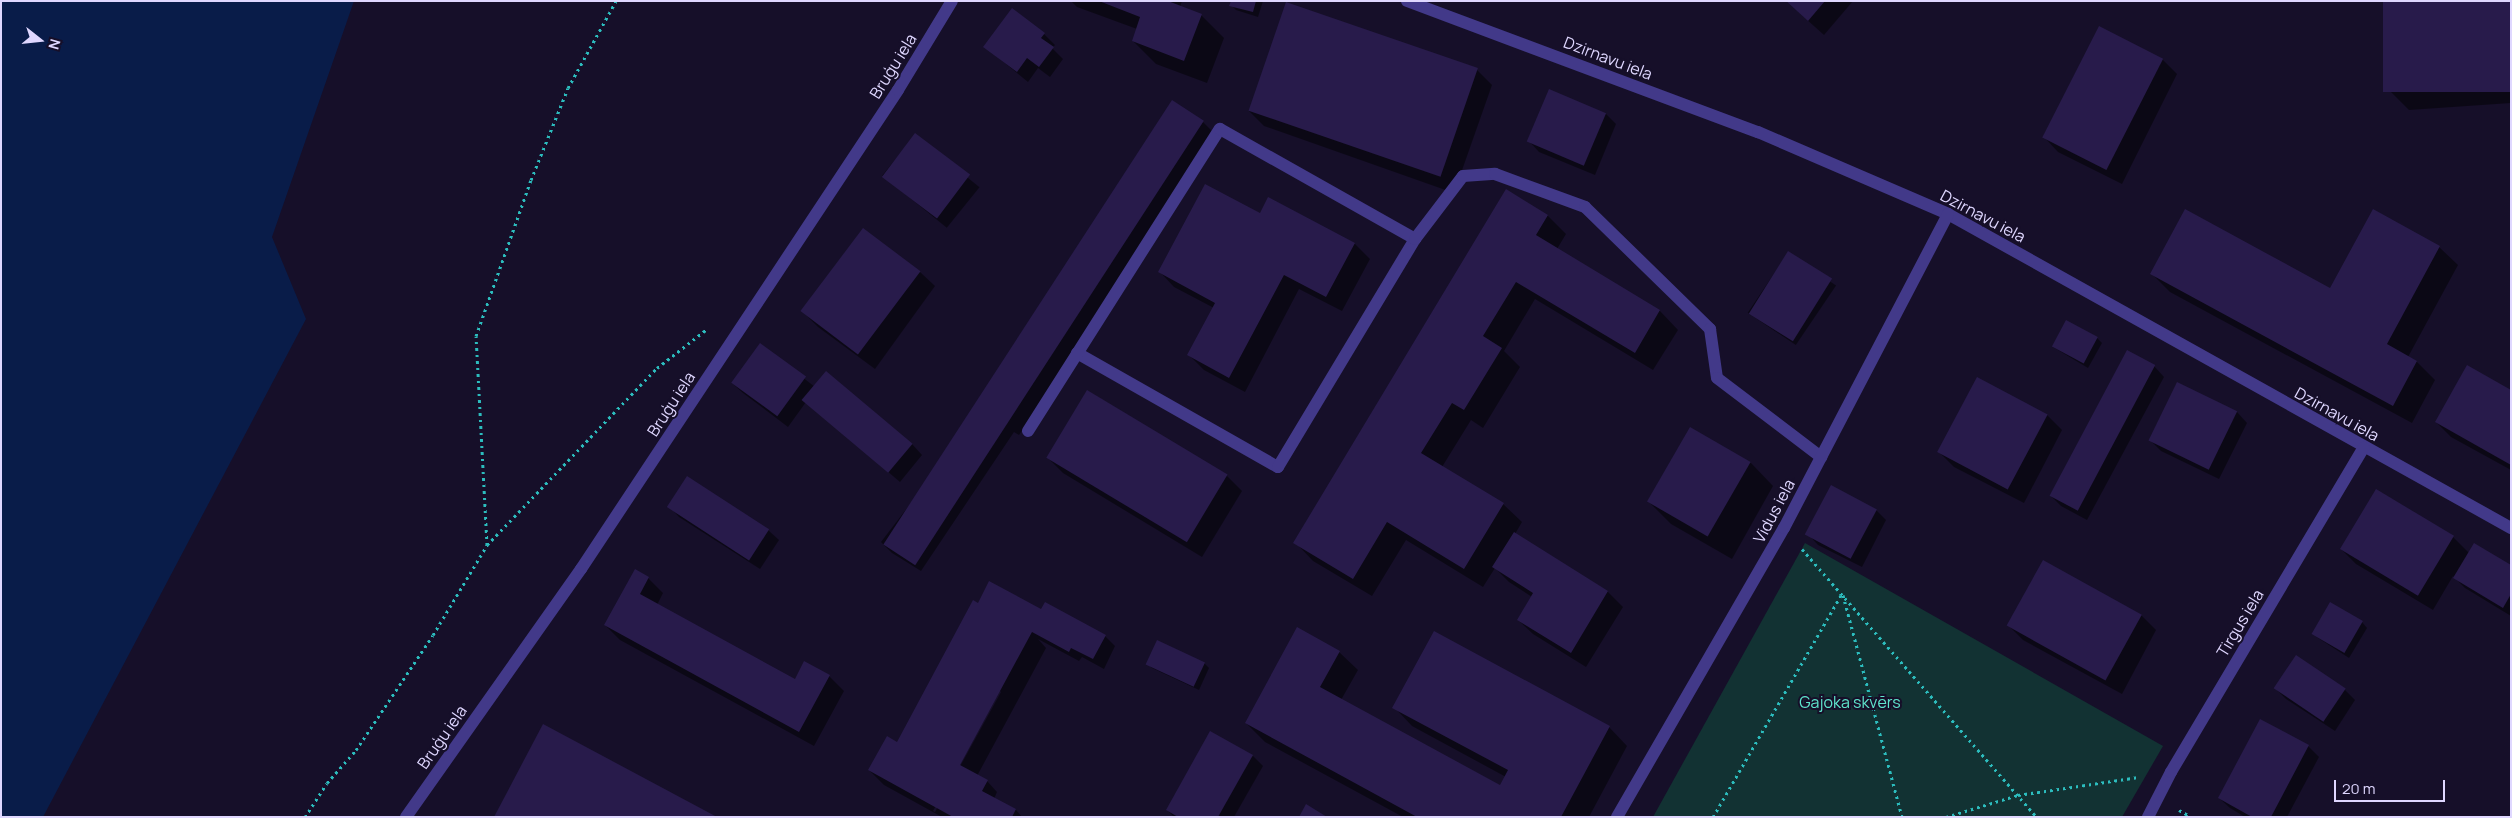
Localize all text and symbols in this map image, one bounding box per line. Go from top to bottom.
north arrow [15,15,65,65]
street label: Bruģu iela [866,30,920,102]
street label: Dzirnavu iela [1561,32,1655,84]
text: N [44,37,65,52]
street label: Dzirnavu iela [1937,186,2029,246]
street label: Bruģu iela [643,368,699,440]
street label: Dzirnavu iela [2292,383,2382,445]
street label: Vidus iela [1749,476,1799,546]
street label: Tirgus iela [2212,586,2268,660]
park label: Gajoka skvērs [1799,692,1901,712]
street label: Bruģu iela [413,702,471,772]
scale bar [2337,770,2448,802]
text: 20 m [2342,778,2375,799]

